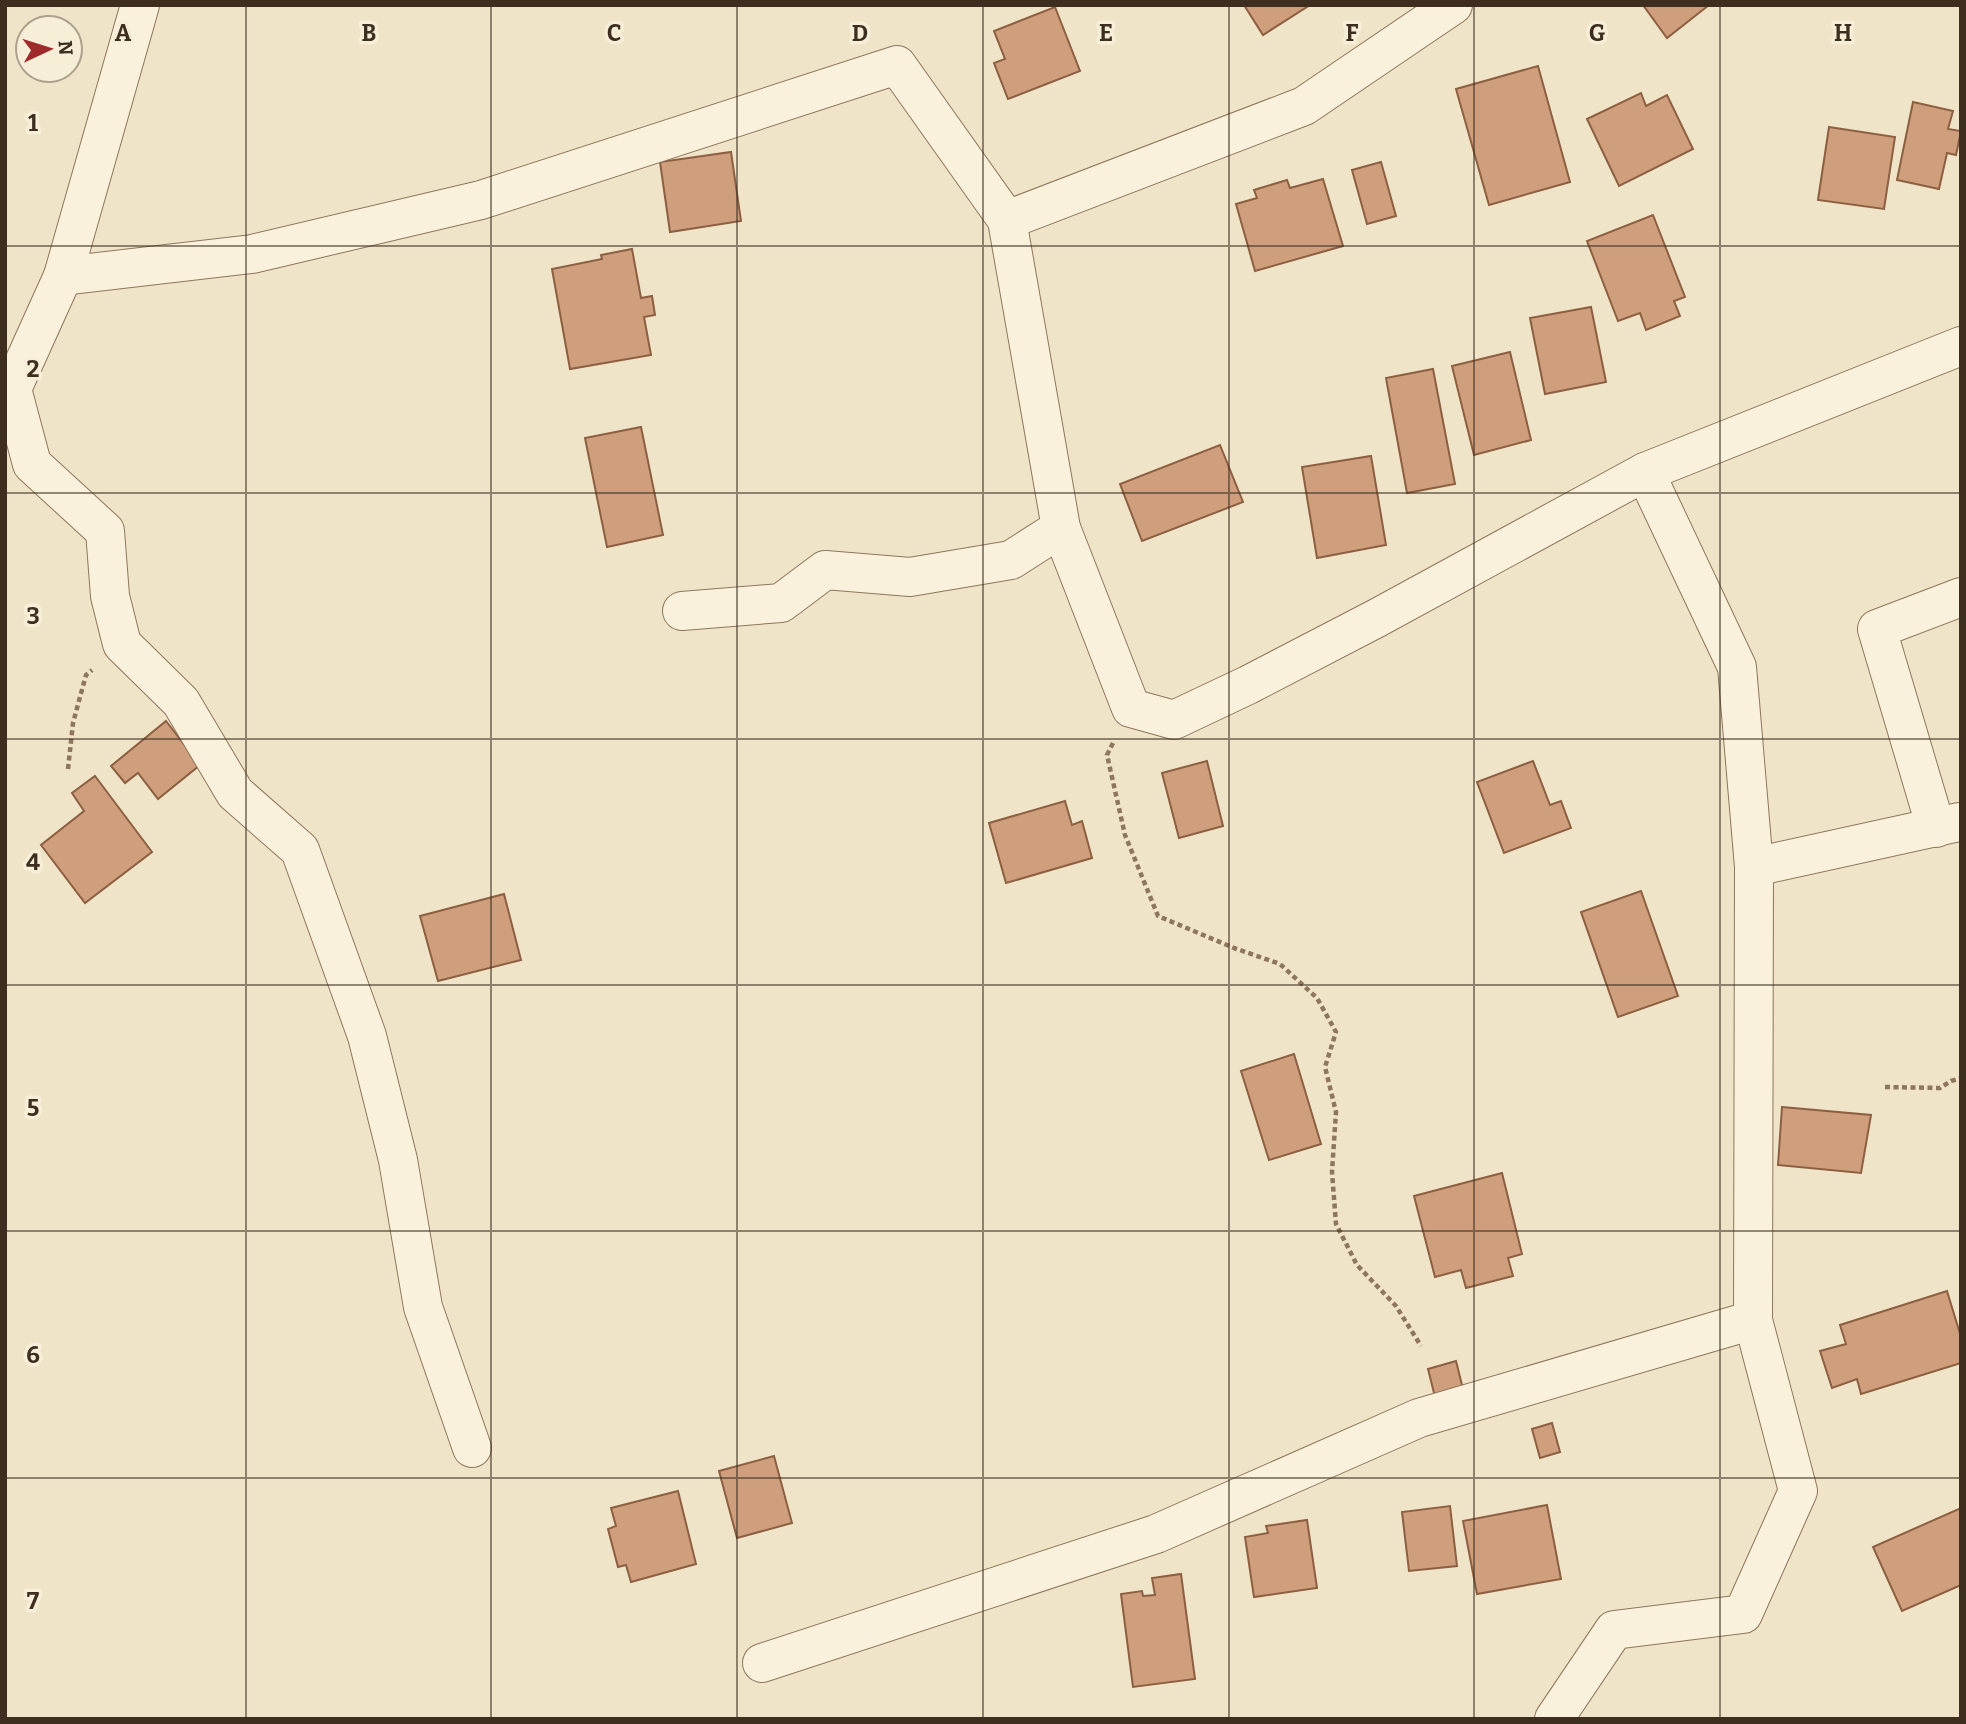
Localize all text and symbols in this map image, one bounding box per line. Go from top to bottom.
north arrow [14,14,84,84]
text: A [115,19,132,47]
text: B [362,19,376,47]
text: C [607,19,621,47]
text: D [852,19,868,47]
text: E [1099,19,1113,47]
text: F [1346,19,1359,47]
text: G [1589,19,1606,47]
text: H [1834,19,1852,47]
text: N [53,40,77,56]
text: 1 [28,109,38,137]
text: 2 [27,355,40,383]
text: 3 [26,602,40,630]
text: 4 [26,848,40,876]
text: 5 [27,1094,39,1122]
text: 6 [26,1341,40,1369]
text: 7 [27,1587,40,1615]

